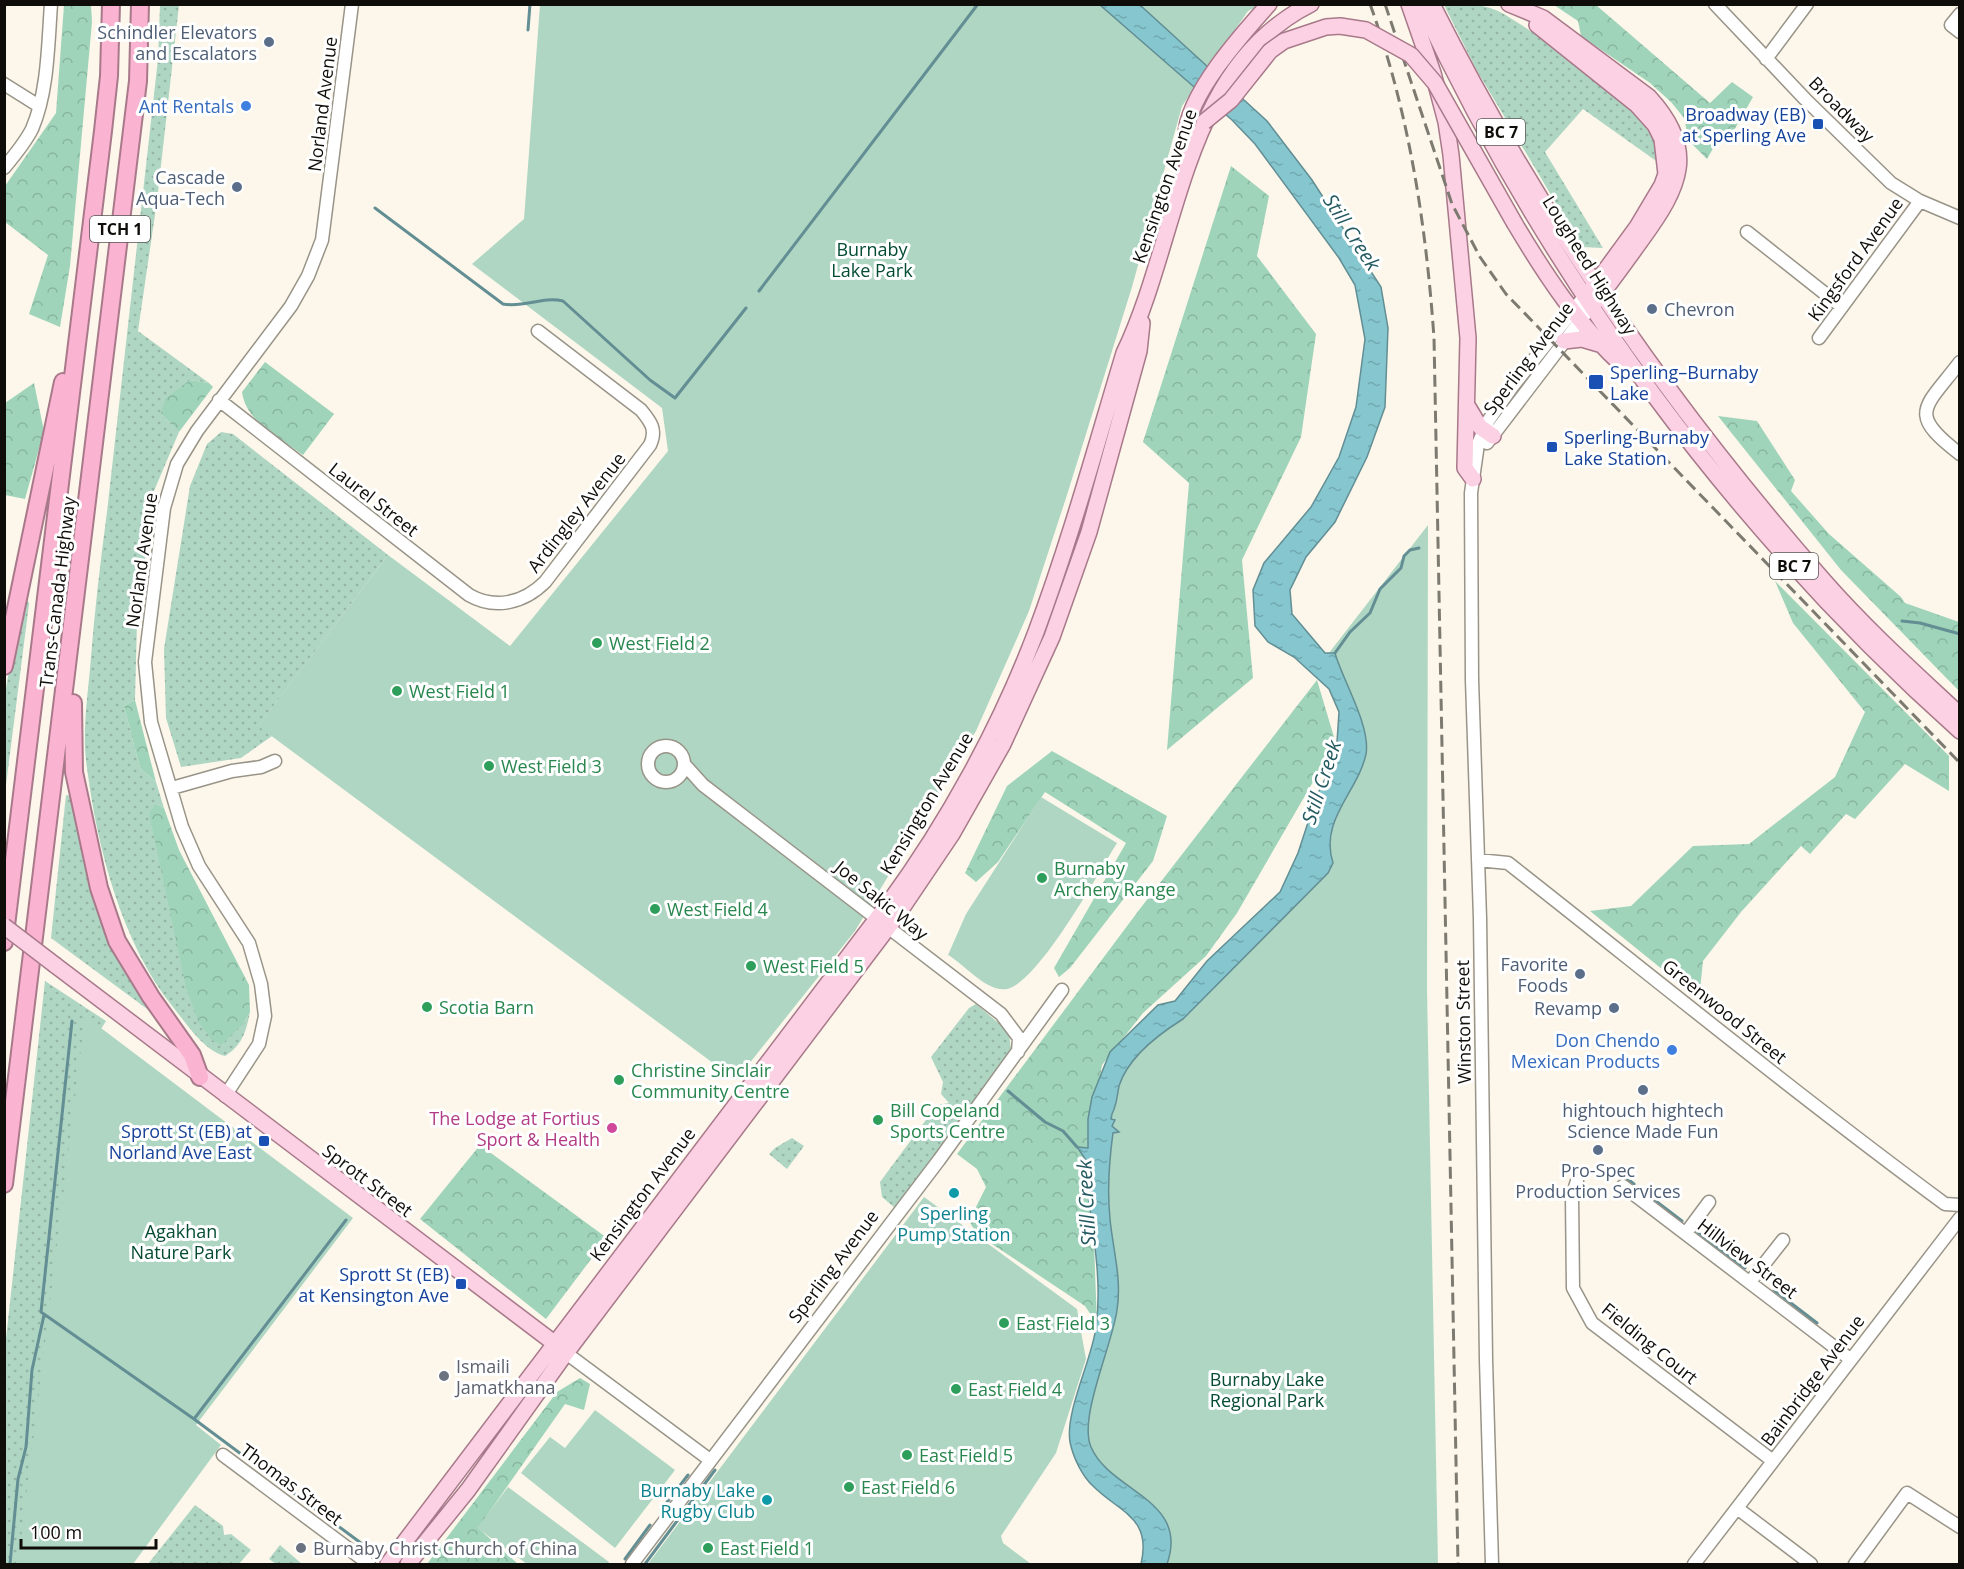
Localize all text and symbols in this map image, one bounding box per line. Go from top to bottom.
place label: Schindler Elevators and Escalators [97,20,257,65]
marker: Schindler Elevators and Escalators [262,35,276,49]
street label: Norland Avenue [302,35,342,173]
street label: Broadway [1804,71,1881,148]
place label: Ant Rentals [139,94,234,118]
marker: Ant Rentals [239,99,253,113]
place label: Broadway (EB) at Sperling Ave [1682,102,1806,147]
street label: Kensington Avenue [1126,106,1202,266]
marker: Broadway (EB) at Sperling Ave [1811,117,1825,131]
road number: BC 7 [1477,119,1525,145]
place label: Cascade Aqua-Tech [136,165,225,210]
marker: Cascade Aqua-Tech [230,180,244,194]
water label: Still Creek [1317,188,1388,277]
street label: Lougheed Highway [1538,191,1643,340]
street label: Kingsford Avenue [1802,192,1908,326]
road number: TCH 1 [90,216,150,242]
park label: Burnaby Lake Park [831,237,913,282]
street label: Sperling Avenue [1478,297,1578,419]
place label: Chevron [1664,297,1735,321]
marker: Chevron [1645,302,1659,316]
place label: Sperling–Burnaby Lake [1610,360,1759,405]
marker: Sperling–Burnaby Lake [1587,373,1605,391]
place label: Sperling-Burnaby Lake Station [1564,425,1710,470]
marker: Sperling-Burnaby Lake Station [1545,440,1559,454]
street label: Ardingley Avenue [522,447,630,577]
street label: Laurel Street [324,456,424,542]
street label: Norland Avenue [120,491,162,629]
street label: Trans-Canada Highway [33,494,81,689]
road number: BC 7 [1770,553,1818,579]
place label: West Field 2 [609,631,710,655]
marker: West Field 2 [590,636,604,650]
place label: West Field 1 [409,679,510,703]
marker: West Field 1 [390,684,404,698]
street label: Kensington Avenue [874,728,978,878]
water label: Still Creek [1295,736,1348,827]
place label: West Field 3 [501,754,602,778]
marker: West Field 3 [482,759,496,773]
street label: Joe Sakic Way [829,854,934,946]
place label: Burnaby Archery Range [1054,856,1176,901]
marker: Burnaby Archery Range [1035,871,1049,885]
place label: West Field 4 [667,897,768,921]
marker: West Field 4 [648,902,662,916]
place label: Favorite Foods [1500,952,1568,997]
street label: Greenwood Street [1658,953,1792,1069]
place label: West Field 5 [763,954,864,978]
marker: West Field 5 [744,959,758,973]
street label: Winston Street [1450,960,1476,1084]
marker: Favorite Foods [1573,967,1587,981]
place label: Scotia Barn [439,995,534,1019]
place label: Revamp [1534,996,1602,1020]
marker: Scotia Barn [420,1000,434,1014]
marker: Revamp [1607,1001,1621,1015]
place label: Don Chendo Mexican Products [1511,1028,1660,1073]
marker: Don Chendo Mexican Products [1665,1043,1679,1057]
place label: Christine Sinclair Community Centre [631,1058,790,1103]
marker: Christine Sinclair Community Centre [612,1073,626,1087]
marker: hightouch hightech Science Made Fun [1636,1083,1650,1097]
place label: Bill Copeland Sports Centre [890,1098,1005,1143]
place label: hightouch hightech Science Made Fun [1562,1098,1724,1143]
place label: The Lodge at Fortius Sport & Health [429,1106,600,1151]
marker: Bill Copeland Sports Centre [871,1113,885,1127]
place label: Sprott St (EB) at Norland Ave East [109,1119,252,1164]
marker: The Lodge at Fortius Sport & Health [605,1121,619,1135]
street label: Kensington Avenue [584,1122,700,1266]
marker: Sprott St (EB) at Norland Ave East [257,1134,271,1148]
street label: Sprott Street [318,1138,418,1222]
marker: Pro-Spec Production Services [1591,1143,1605,1157]
water label: Still Creek [1070,1158,1102,1247]
place label: Pro-Spec Production Services [1515,1158,1681,1203]
marker: Sperling Pump Station [947,1186,961,1200]
place label: Sperling Pump Station [897,1201,1011,1246]
street label: Sperling Avenue [783,1205,883,1327]
street label: Hillview Street [1693,1212,1803,1304]
park label: Agakhan Nature Park [131,1219,232,1264]
place label: Sprott St (EB) at Kensington Ave [298,1262,449,1307]
marker: Sprott St (EB) at Kensington Ave [454,1277,468,1291]
street label: Fielding Court [1597,1297,1703,1389]
street label: Bainbridge Avenue [1755,1310,1869,1450]
place label: East Field 3 [1016,1311,1110,1335]
marker: East Field 3 [997,1316,1011,1330]
place label: Ismaili Jamatkhana [454,1354,555,1399]
park label: Burnaby Lake Regional Park [1210,1367,1325,1412]
marker: Ismaili Jamatkhana [437,1369,451,1383]
place label: East Field 4 [968,1377,1062,1401]
marker: East Field 4 [949,1382,963,1396]
street label: Thomas Street [236,1438,348,1530]
place label: East Field 5 [919,1443,1013,1467]
marker: East Field 5 [900,1448,914,1462]
place label: East Field 6 [861,1475,955,1499]
place label: Burnaby Lake Rugby Club [640,1478,755,1523]
marker: East Field 6 [842,1480,856,1494]
marker: Burnaby Lake Rugby Club [760,1493,774,1507]
scale bar [21,1512,156,1550]
text: 100 m [30,1520,82,1544]
place label: Burnaby Christ Church of China [313,1536,577,1560]
place label: East Field 1 [720,1536,814,1560]
marker: Burnaby Christ Church of China [294,1541,308,1555]
marker: East Field 1 [701,1541,715,1555]

